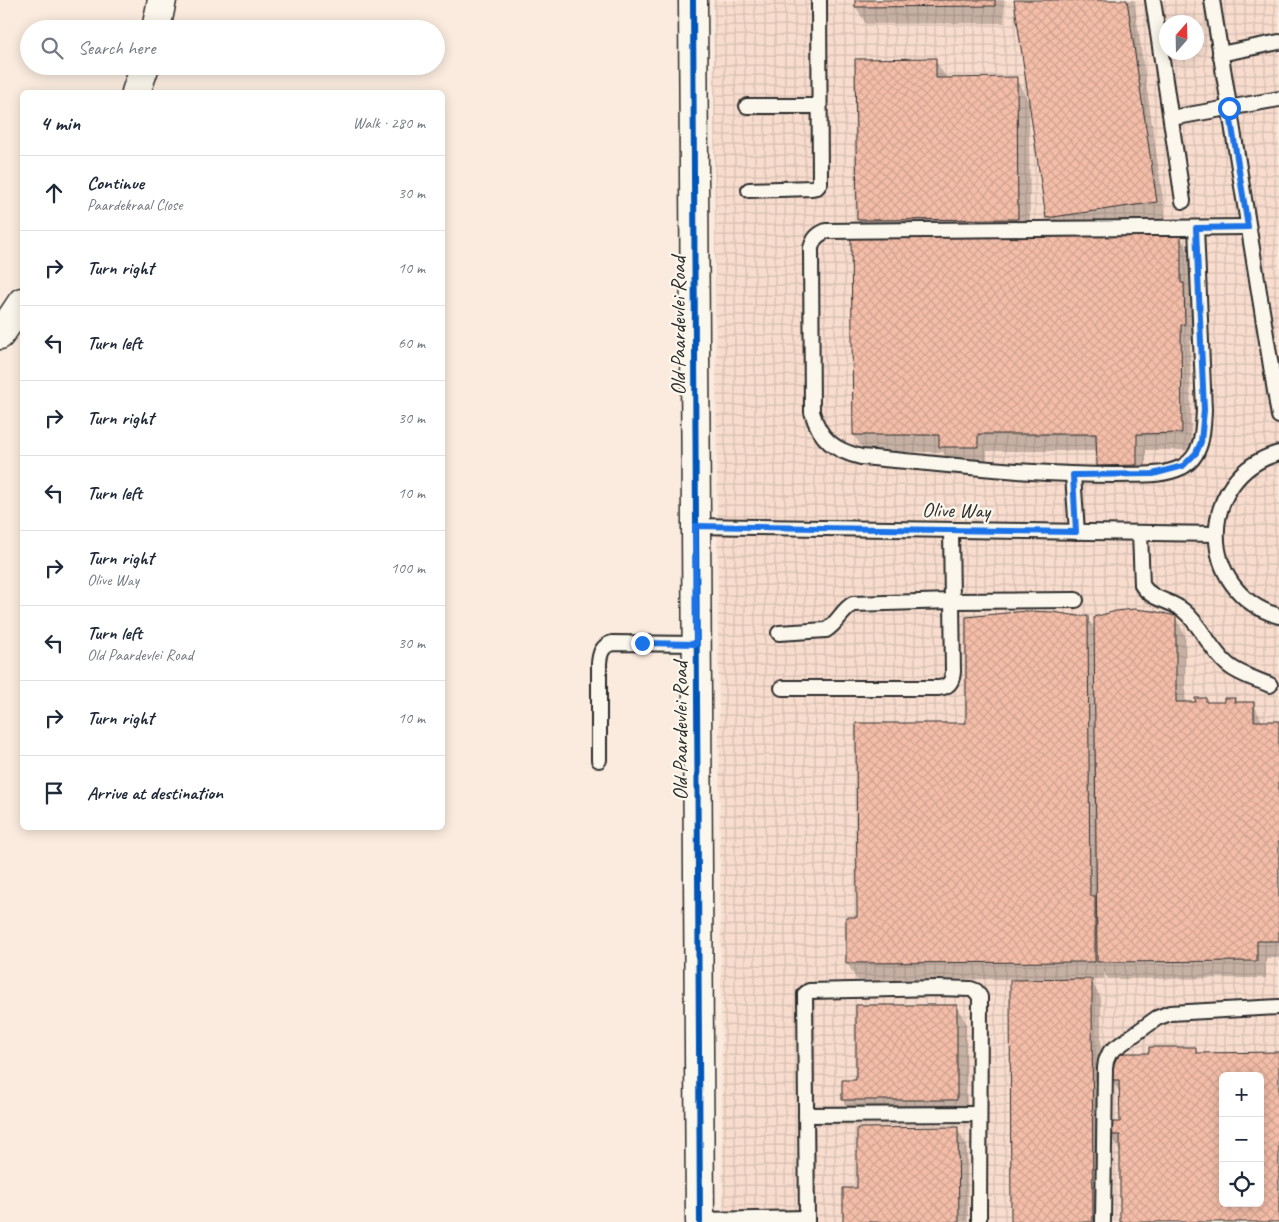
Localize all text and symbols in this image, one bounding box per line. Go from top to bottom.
north arrow [1159,15,1204,60]
search box [20,20,445,75]
icon: search [38,34,66,62]
text: Search here [78,36,155,60]
route start [1218,97,1241,120]
text: 4 min [40,110,80,136]
text: Walk · 280 m [353,113,425,133]
text: Continue [87,171,144,195]
icon: ahead [40,179,68,207]
text: 30 m [398,183,425,203]
text: Paardekraal Close [87,195,183,215]
street label: Old Paardevlei Road [665,253,691,396]
icon: right [40,254,68,282]
text: Turn right [87,256,154,280]
text: 10 m [398,258,425,278]
icon: left [40,329,68,357]
text: Turn left [87,331,142,355]
text: 60 m [398,333,425,353]
icon: right [40,404,68,432]
text: Turn right [87,406,154,430]
text: 30 m [398,408,425,428]
icon: left [40,479,68,507]
text: Turn left [87,481,142,505]
text: 10 m [398,483,425,503]
street label: Olive Way [922,496,992,524]
text: Turn right [87,546,154,570]
icon: right [40,554,68,582]
text: 100 m [391,558,425,578]
text: Olive Way [87,570,139,590]
text: Turn left [87,621,142,645]
icon: left [40,629,68,657]
route end [631,632,654,655]
text: 30 m [398,633,425,653]
text: Old Paardevlei Road [87,645,193,665]
street label: Old Paardevlei Road [667,658,693,801]
icon: right [40,704,68,732]
text: Turn right [87,706,154,730]
text: 10 m [398,708,425,728]
icon: arrive [40,779,68,807]
text: Arrive at destination [87,781,223,805]
map controls [1219,1072,1264,1207]
button: + [1219,1072,1264,1117]
button: − [1219,1117,1264,1162]
button: locate [1219,1162,1264,1207]

